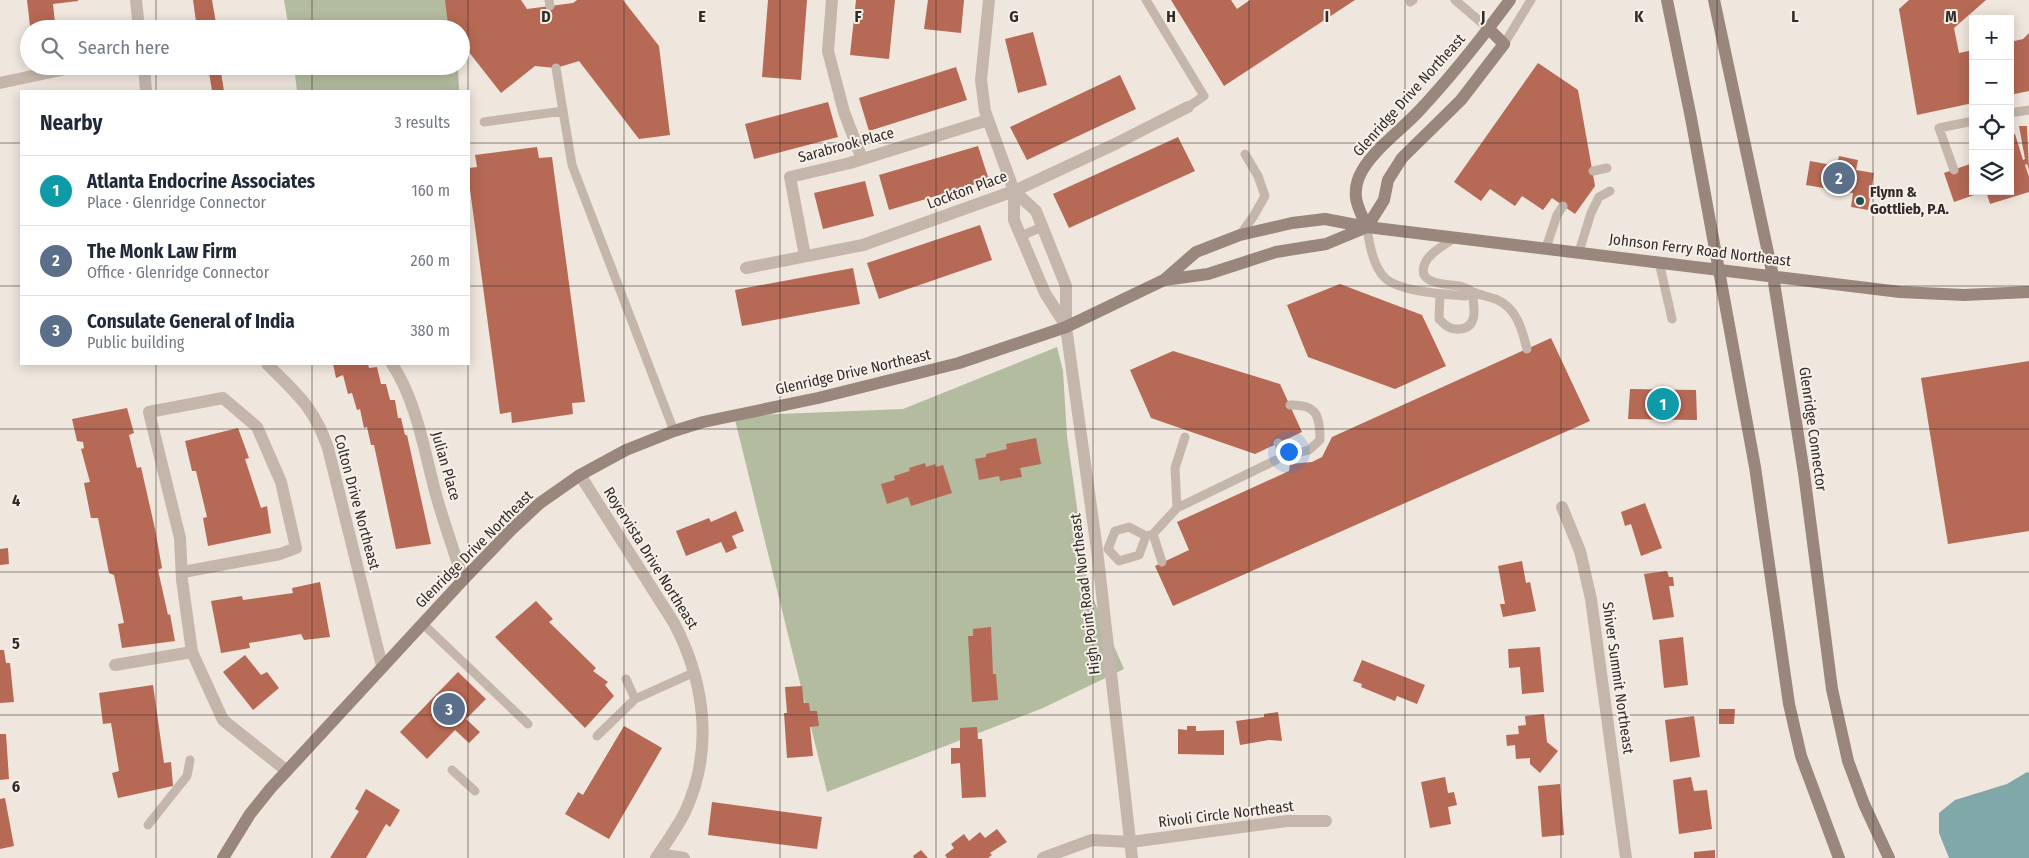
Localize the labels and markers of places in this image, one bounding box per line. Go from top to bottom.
pin: 2 [1823,159,1855,197]
place label: Flynn & Gottlieb, P.A. [1870,183,1950,218]
marker: Flynn & Gottlieb, P.A. [1854,195,1866,207]
pin: 1 [1647,385,1679,423]
pin: 3 [433,690,465,728]

